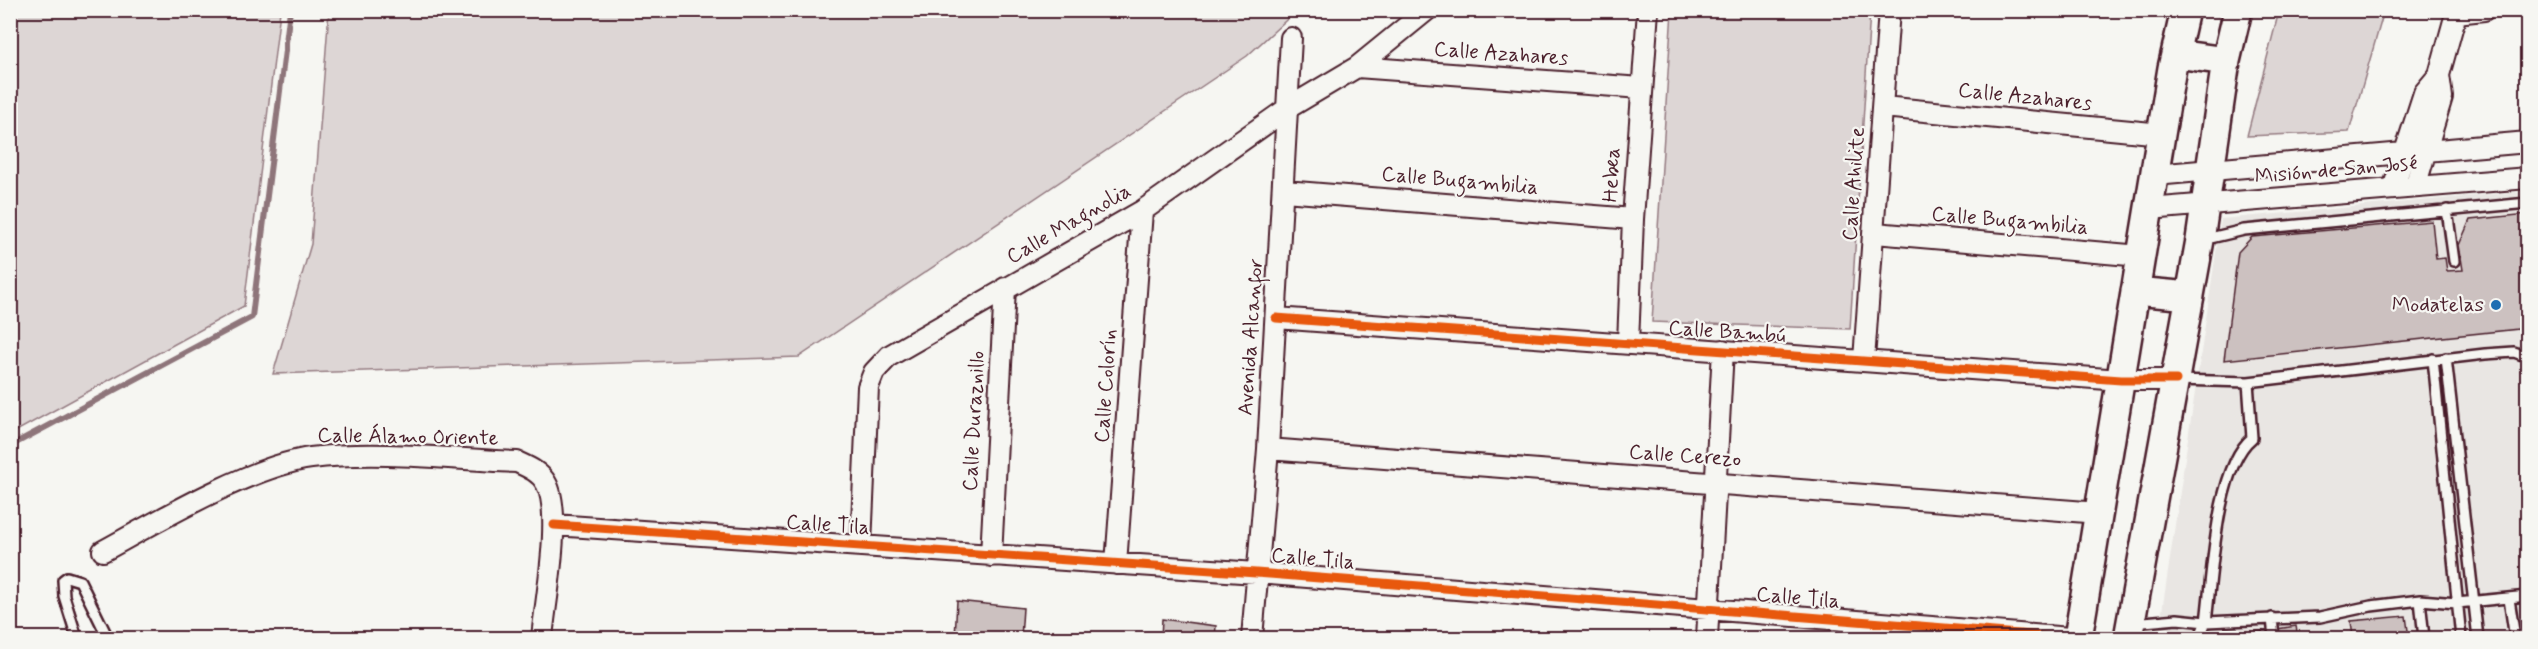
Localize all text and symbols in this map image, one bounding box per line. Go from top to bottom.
street label: Calle Azahares [1433,35,1569,73]
street label: Calle Azahares [1957,76,2093,118]
street label: Calle Ahilite [1836,126,1872,242]
street label: Hebea [1597,147,1627,203]
street label: Misión de San José [2253,149,2419,191]
street label: Calle Bugambilia [1380,160,1540,204]
street label: Calle Magnolia [1002,177,1137,273]
street label: Calle Bugambilia [1930,200,2090,244]
street label: Avenida Alcanfor [1232,257,1272,417]
place label: Modatelas [2392,291,2484,319]
marker: Modatelas [2489,298,2503,312]
street label: Calle Bambú [1667,314,1787,350]
street label: Calle Colorín [1088,328,1124,444]
street label: Calle Duraznillo [956,350,992,492]
street label: Calle Álamo Oriente [317,421,499,453]
street label: Calle Cerezo [1628,438,1742,474]
street label: Calle Tila [785,508,871,542]
street label: Calle Tila [1270,541,1356,577]
street label: Calle Tila [1755,580,1841,616]

